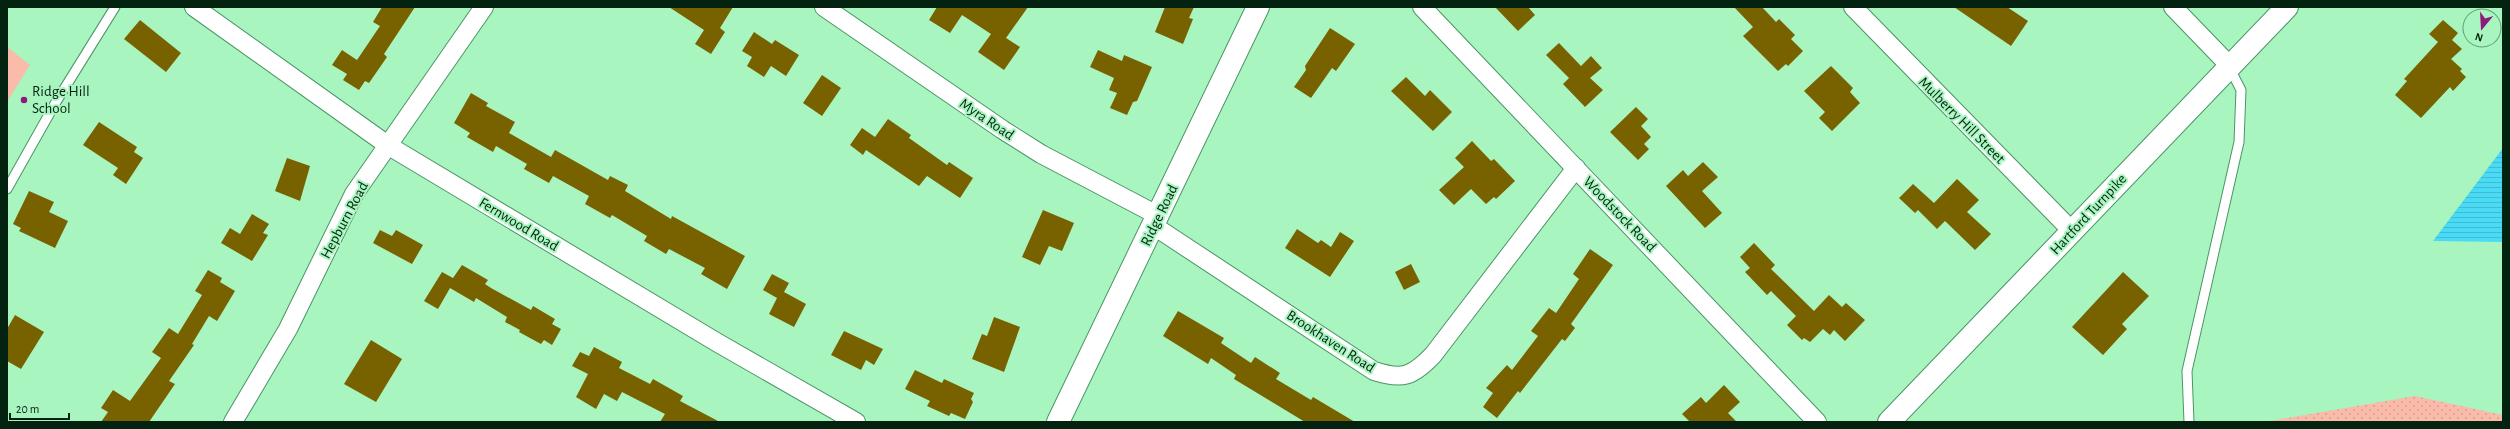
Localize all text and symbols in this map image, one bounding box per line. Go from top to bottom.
north arrow [2462,8,2502,48]
text: N [2474,31,2484,43]
street label: Mulberry Hill Street [1916,74,2008,167]
place label: Ridge Hill School [32,84,90,116]
marker: Ridge Hill School [19,95,29,105]
street label: Myra Road [957,96,1017,143]
street label: Hartford Turnpike [2047,171,2129,258]
street label: Woodstock Road [1580,174,1659,255]
street label: Hepburn Road [318,179,371,261]
street label: Ridge Road [1138,182,1181,248]
street label: Fernwood Road [476,195,561,254]
street label: Brookhaven Road [1284,307,1378,376]
scale bar [10,395,69,421]
text: 20 m [16,403,39,415]

